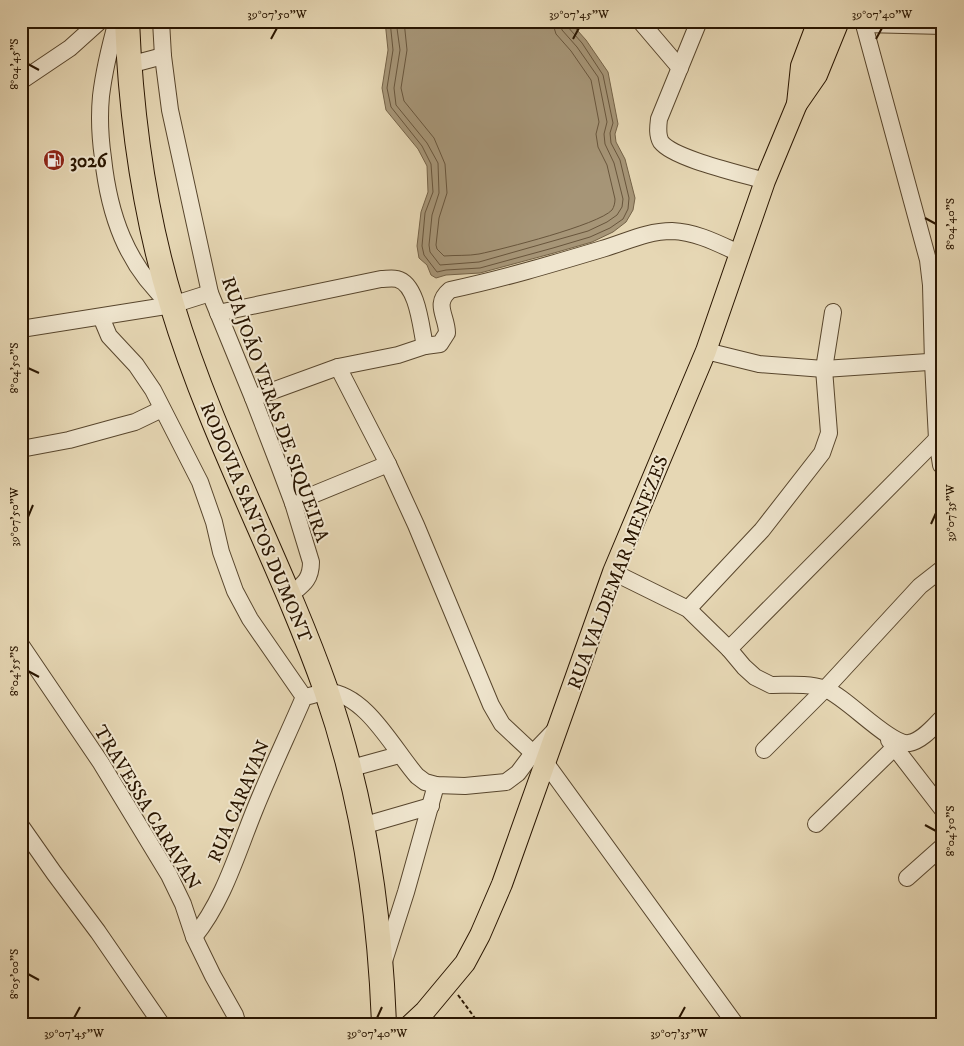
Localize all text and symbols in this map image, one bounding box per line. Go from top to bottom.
text: 39°07'50"W [247,7,308,22]
text: 39°07'45"W [549,7,610,22]
text: 39°07'40"W [852,7,913,22]
text: 8°04'45"S [7,38,22,90]
fuel station icon: 3026 [42,148,66,172]
place label: 3026 [70,150,108,173]
text: 8°04'40"S [943,198,958,250]
street label: RUA JOÃO VERAS DE SIQUEIRA [216,273,336,546]
text: 8°04'50"S [7,343,22,393]
street label: RODOVIA SANTOS DUMONT [195,399,317,646]
street label: RUA VALDEMAR MENEZES [563,452,674,693]
text: 39°07'35"W [943,483,958,542]
text: 39°07'50"W [7,486,22,547]
text: 8°04'55"S [7,646,22,696]
street label: TRAVESSA CARAVAN [88,721,205,894]
street label: RUA CARAVAN [203,737,275,866]
text: 8°04'50"S [943,806,958,856]
text: 8°05'00"S [7,949,22,999]
text: 39°07'45"W [44,1026,105,1041]
text: 39°07'40"W [347,1026,408,1041]
text: 39°07'35"W [650,1026,709,1041]

